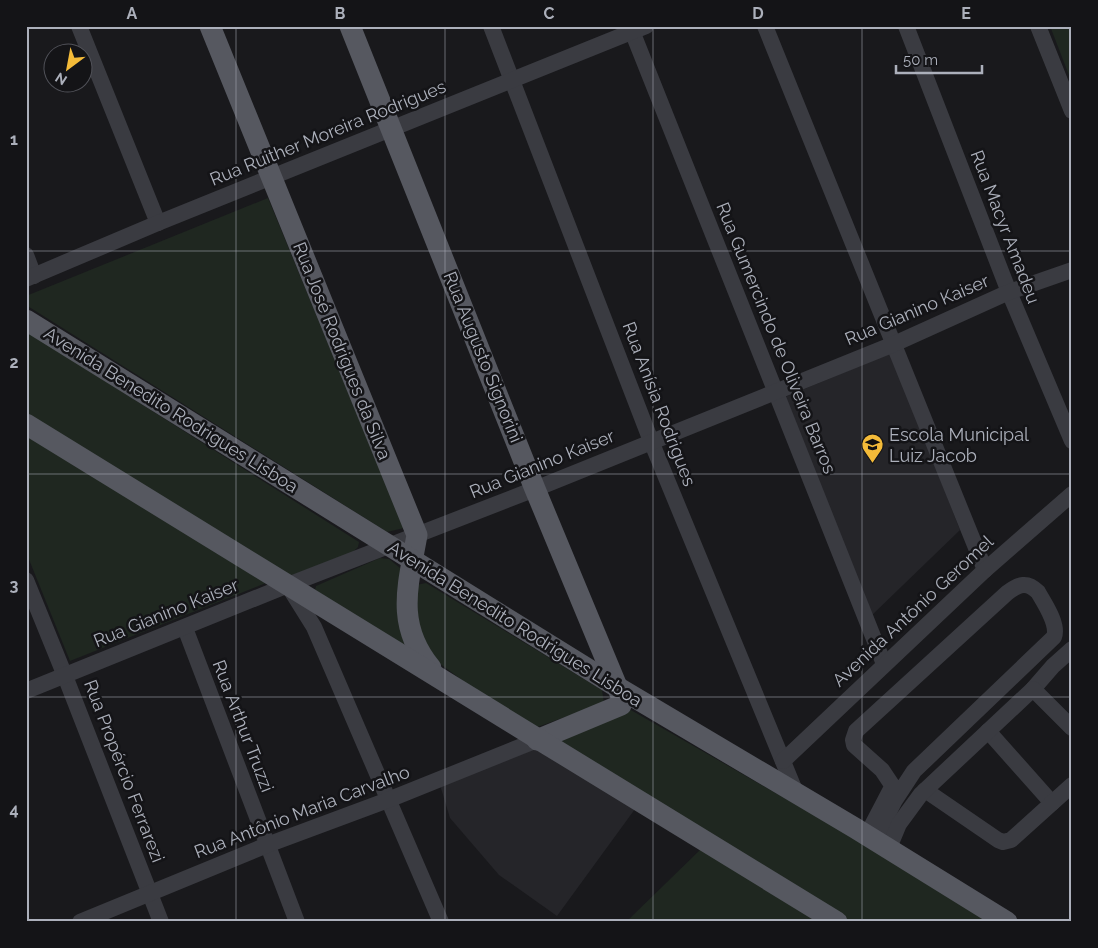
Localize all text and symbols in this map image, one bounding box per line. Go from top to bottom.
text: A [127,4,138,23]
text: B [335,4,346,23]
text: C [544,4,555,23]
text: D [752,4,764,23]
text: E [961,4,971,23]
north arrow [42,42,92,92]
scale bar [896,42,982,74]
text: 50 m [903,51,938,69]
text: N [52,69,70,89]
street label: Rua Ruither Moreira Rodrigues [207,75,449,190]
text: 1 [10,130,18,149]
street label: Rua Macyr Amadeu [967,147,1044,306]
street label: Rua Gumercindo de Oliveira Barros [712,199,841,477]
street label: Rua José Rodrigues da Silva [289,239,396,463]
street label: Rua Augusto Signorini [440,268,527,445]
street label: Rua Gianino Kaiser [842,269,993,349]
street label: Rua Anísia Rodrigues [618,319,701,489]
street label: Avenida Benedito Rodrigues Lisboa [40,322,302,497]
text: 2 [9,353,19,372]
place label: Escola Municipal Luiz Jacob [889,424,1029,466]
street label: Rua Gianino Kaiser [466,425,618,502]
school or university icon: Escola Municipal Luiz Jacob [861,433,885,464]
street label: Avenida Antônio Geromel [828,531,997,691]
street label: Avenida Benedito Rodrigues Lisboa [384,536,646,711]
street label: Rua Gianino Kaiser [90,574,242,651]
text: 3 [10,576,19,595]
street label: Rua Arthur Truzzi [209,657,278,795]
street label: Rua Propércio Ferrarezi [80,677,169,865]
street label: Rua Antônio Maria Carvalho [191,761,413,862]
text: 4 [9,800,19,819]

